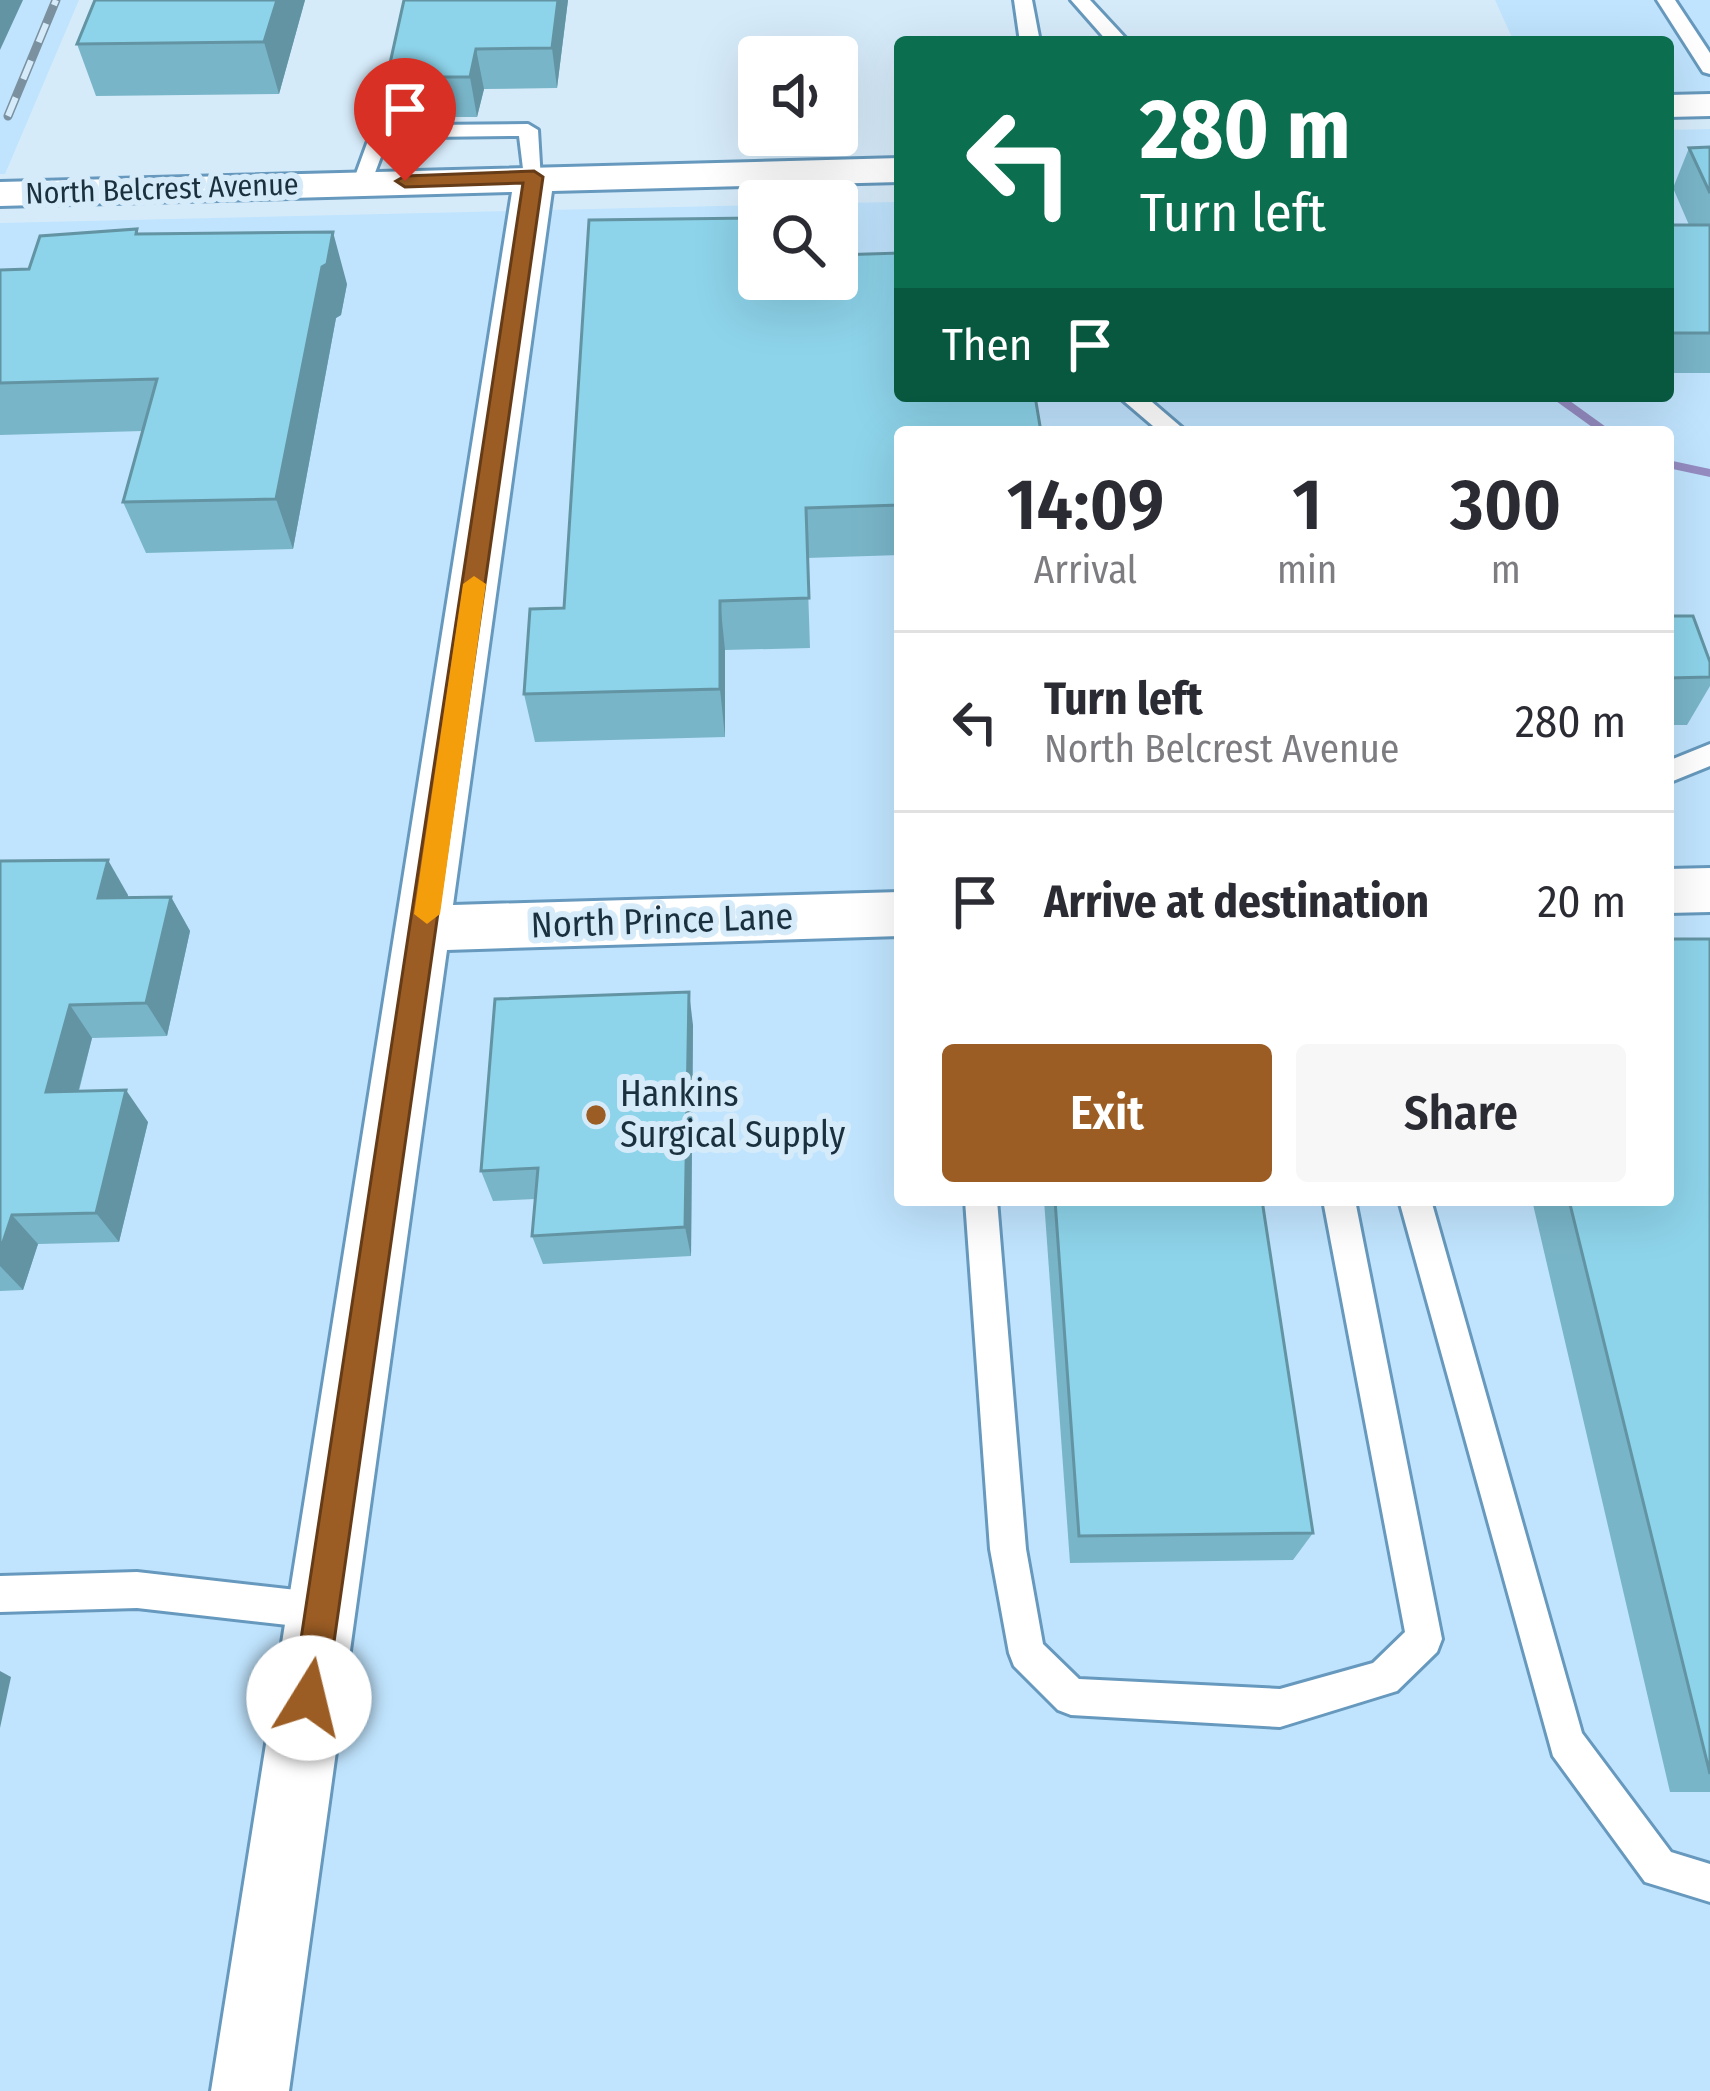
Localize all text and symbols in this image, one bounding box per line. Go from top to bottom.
map controls [738,36,858,300]
button: sound [738,36,858,156]
pin [354,58,456,181]
icon: arrive [372,76,438,142]
text: 280 m [1140,79,1351,180]
icon: left [942,84,1098,240]
street label: North Belcrest Avenue [25,166,299,212]
button: search [738,180,858,300]
text: Turn left [1140,181,1326,245]
icon: arrive [1057,312,1123,378]
text: Then [942,318,1033,372]
text: 14:09 [1007,462,1164,548]
text: 1 [1292,462,1322,548]
text: 300 [1450,462,1561,548]
text: Arrival [1034,547,1137,593]
text: min [1277,547,1337,593]
text: m [1491,547,1521,593]
text: Turn left [1044,672,1203,726]
icon: left [942,689,1008,755]
text: 280 m [1515,695,1626,749]
text: North Belcrest Avenue [1044,726,1399,772]
icon: arrive [942,869,1008,935]
text: Arrive at destination [1044,875,1429,929]
text: 20 m [1538,875,1626,929]
street label: North Prince Lane [530,894,794,948]
button: Exit [942,1044,1272,1182]
button: Share [1296,1044,1626,1182]
place label: Hankins Surgical Supply [620,1072,845,1157]
marker: Hankins Surgical Supply [583,1102,609,1128]
position arrow [246,1635,372,1761]

